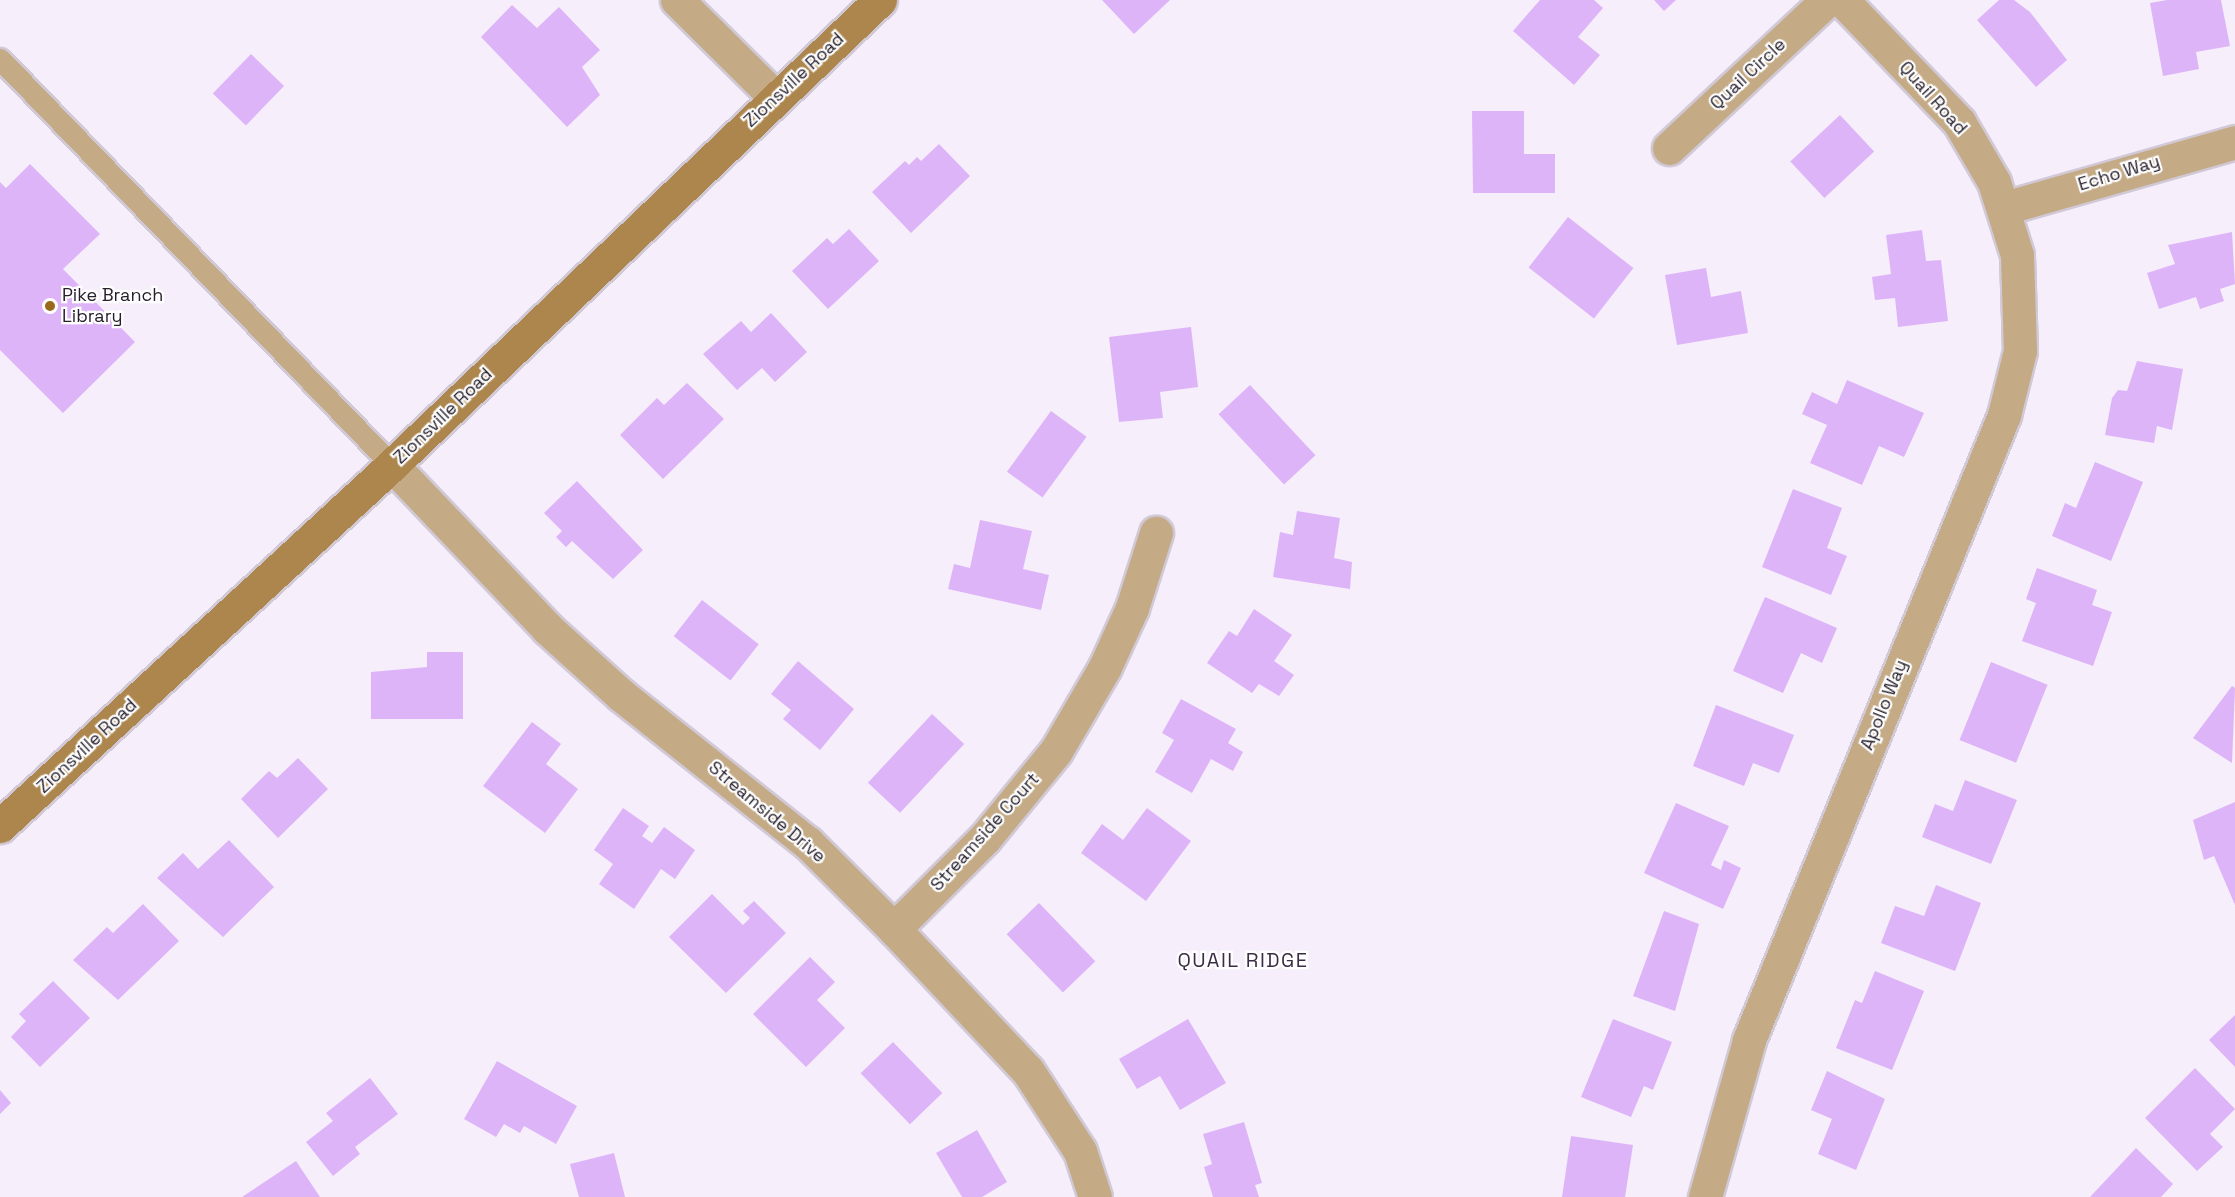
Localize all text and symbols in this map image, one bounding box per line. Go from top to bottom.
street label: Zionsville Road [740,28,848,132]
street label: Quail Circle [1706,34,1790,114]
street label: Quail Road [1895,57,1971,139]
street label: Echo Way [2075,150,2163,196]
place label: Pike Branch Library [62,285,163,328]
marker: Pike Branch Library [43,299,57,313]
street label: Zionsville Road [389,364,497,468]
street label: Apollo Way [1856,657,1912,753]
street label: Zionsville Road [33,694,141,798]
street label: Streamside Drive [704,757,830,867]
street label: Streamside Court [926,768,1044,896]
district label: QUAIL RIDGE [1177,948,1309,972]

